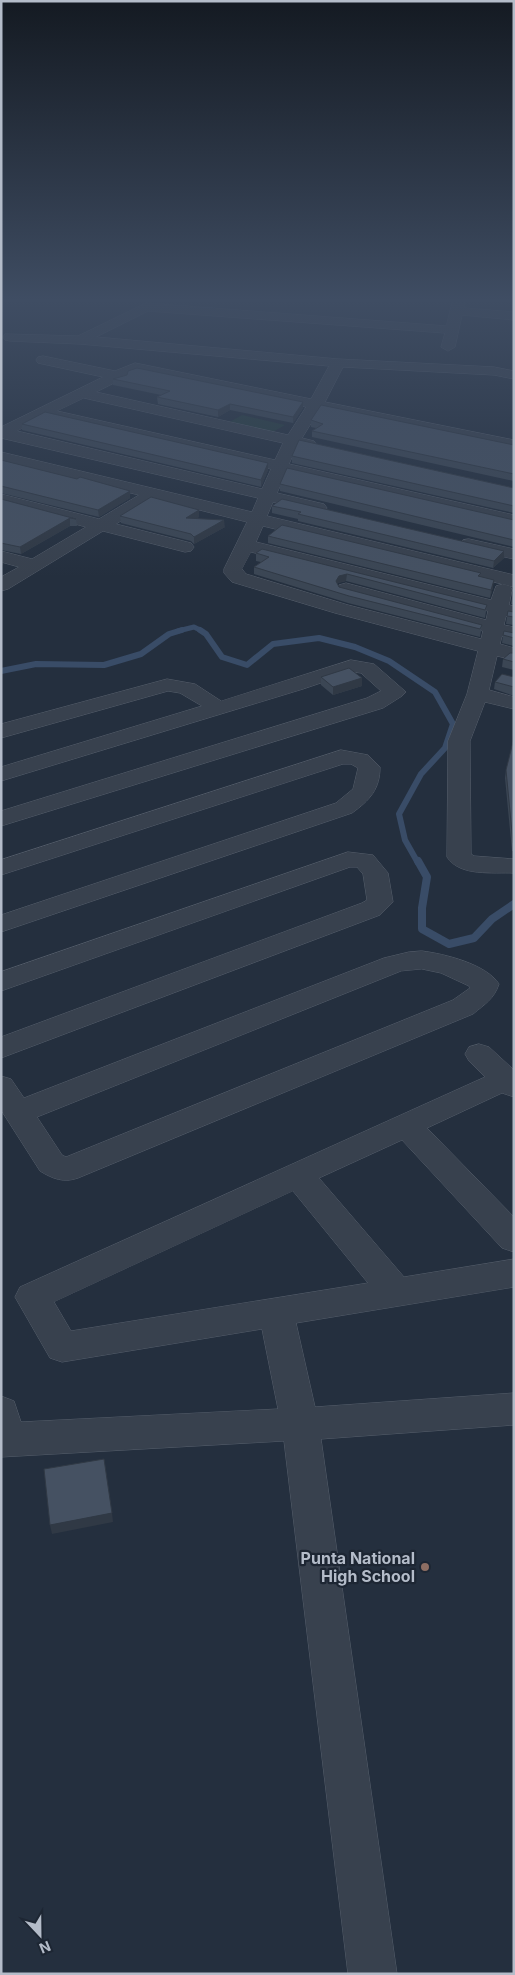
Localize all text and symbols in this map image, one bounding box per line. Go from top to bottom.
place label: Punta National High School [301,1548,415,1586]
marker: Punta National High School [419,1561,431,1573]
north arrow [15,1910,65,1960]
text: N [37,1938,53,1957]

